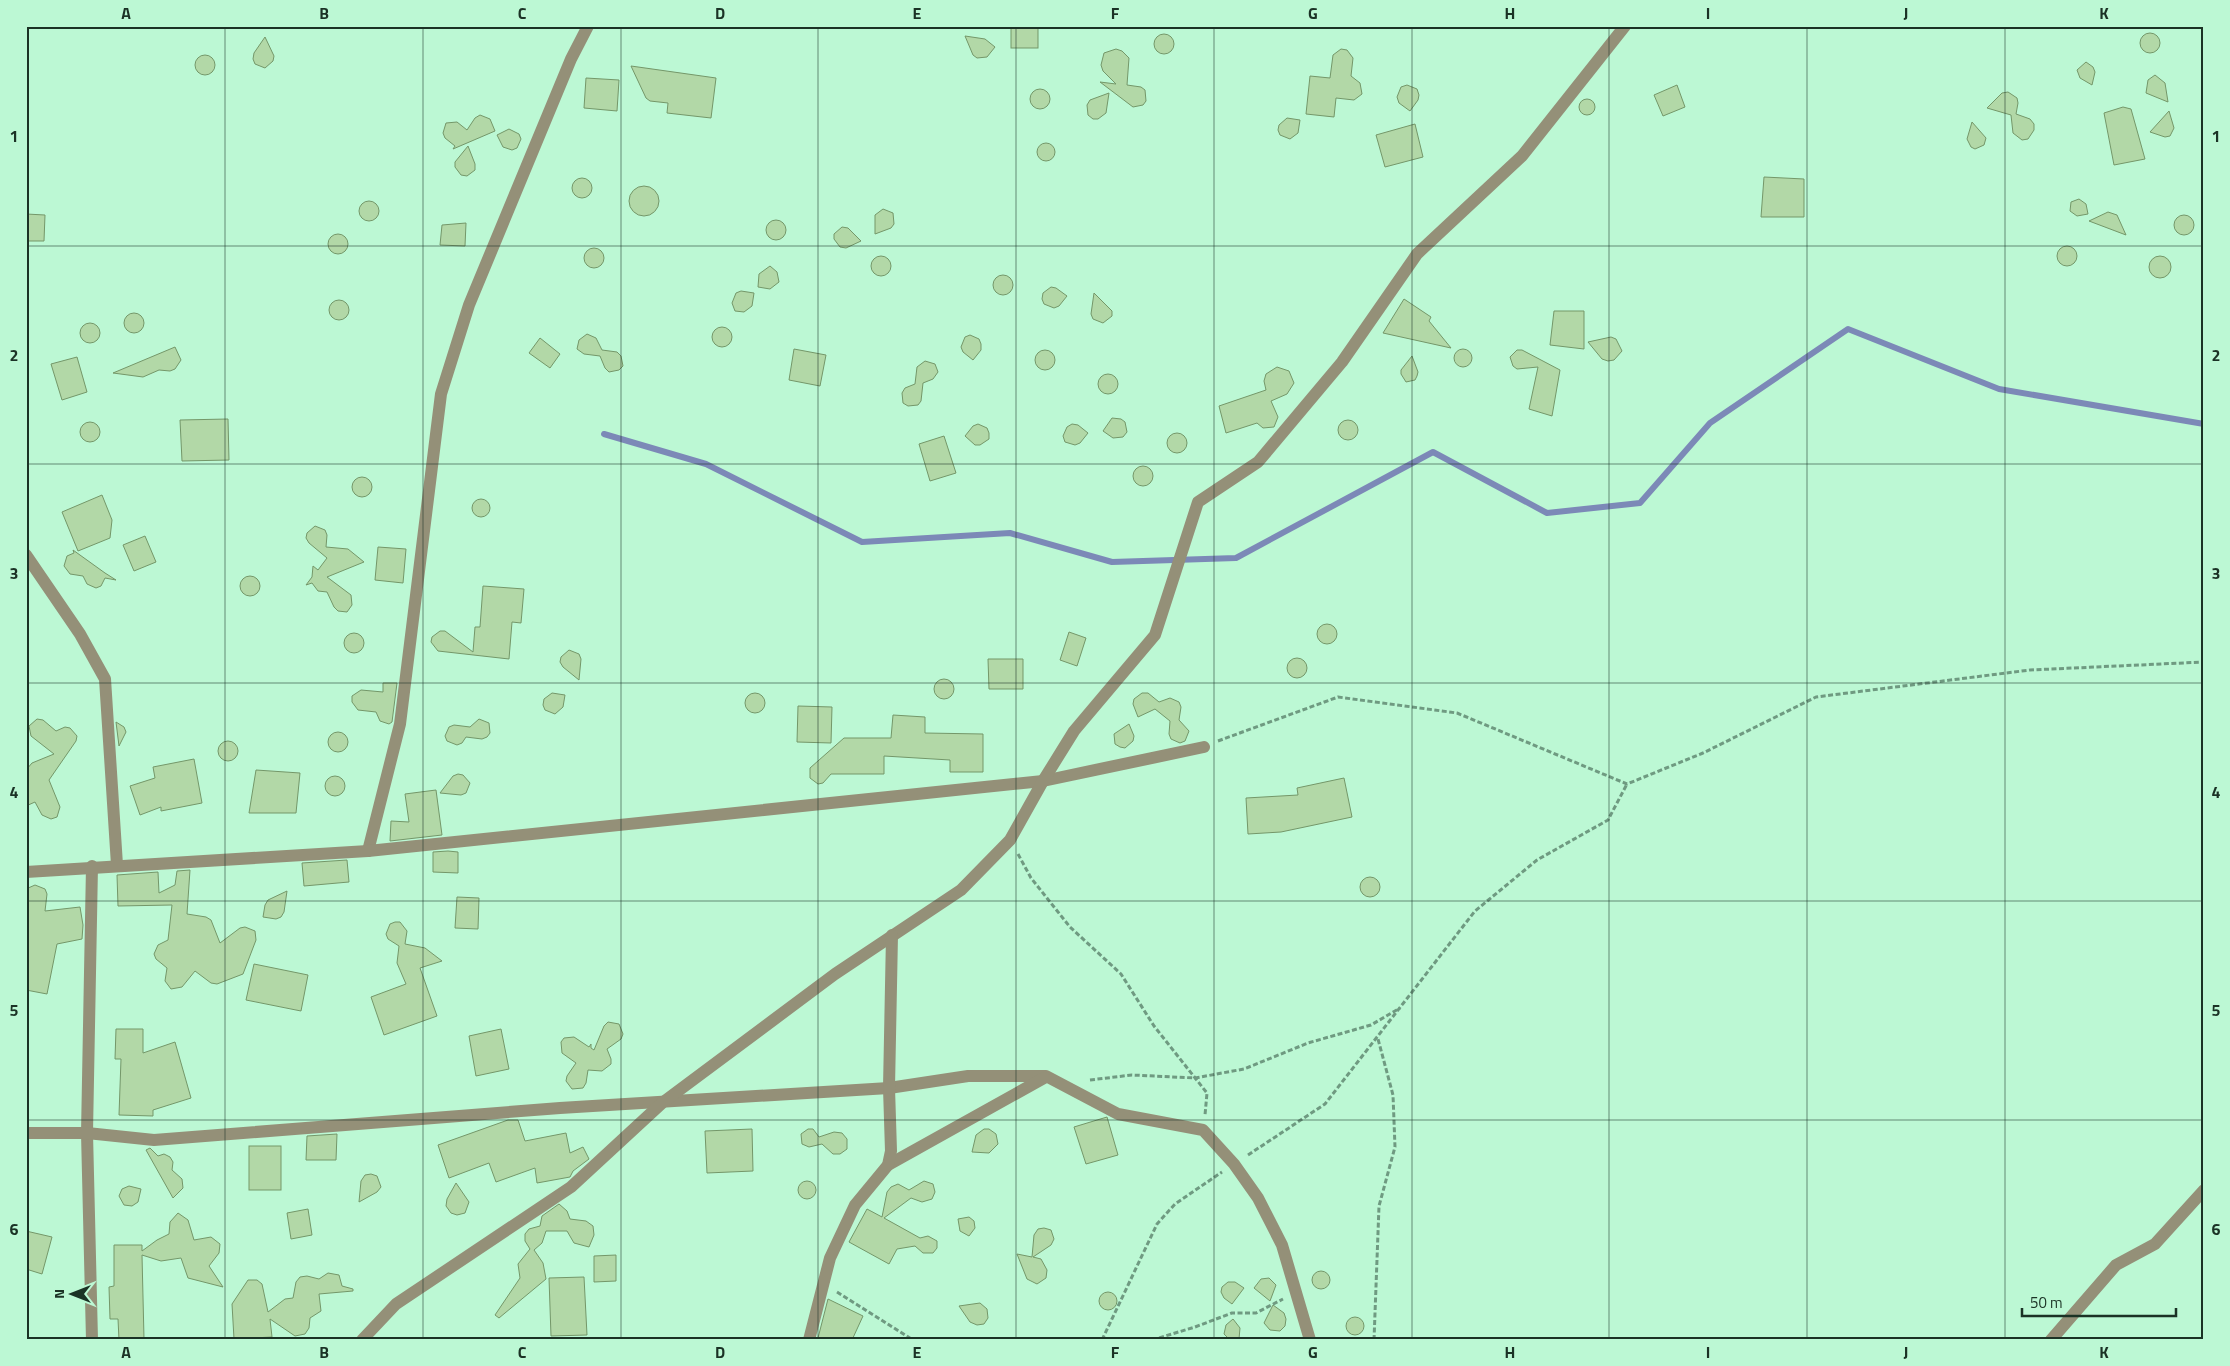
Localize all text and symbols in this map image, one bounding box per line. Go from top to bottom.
text: A [121,1,131,25]
text: B [319,1,329,25]
text: C [518,1,527,25]
text: D [715,1,725,25]
text: E [913,1,922,25]
text: F [1111,1,1120,25]
text: G [1308,1,1318,25]
text: H [1505,1,1515,25]
text: I [1706,1,1710,25]
text: J [1904,1,1908,25]
text: K [2099,1,2109,25]
text: 1 [10,124,18,148]
text: 1 [2212,124,2220,148]
text: 2 [10,343,18,367]
text: 2 [2212,343,2220,367]
text: 3 [10,561,18,585]
text: 3 [2212,561,2220,585]
text: 4 [10,780,19,804]
text: 4 [2212,780,2221,804]
text: 5 [10,998,19,1022]
text: 5 [2212,998,2221,1022]
text: 6 [10,1217,19,1241]
text: 6 [2212,1217,2221,1241]
north arrow [48,1268,98,1318]
scale bar [2022,1286,2176,1318]
text: N [48,1289,69,1299]
text: 50 m [2030,1291,2063,1314]
text: A [121,1340,131,1364]
text: B [319,1340,329,1364]
text: C [518,1340,527,1364]
text: D [715,1340,725,1364]
text: E [913,1340,922,1364]
text: F [1111,1340,1120,1364]
text: G [1308,1340,1318,1364]
text: H [1505,1340,1515,1364]
text: I [1706,1340,1710,1364]
text: J [1904,1340,1908,1364]
text: K [2099,1340,2109,1364]

